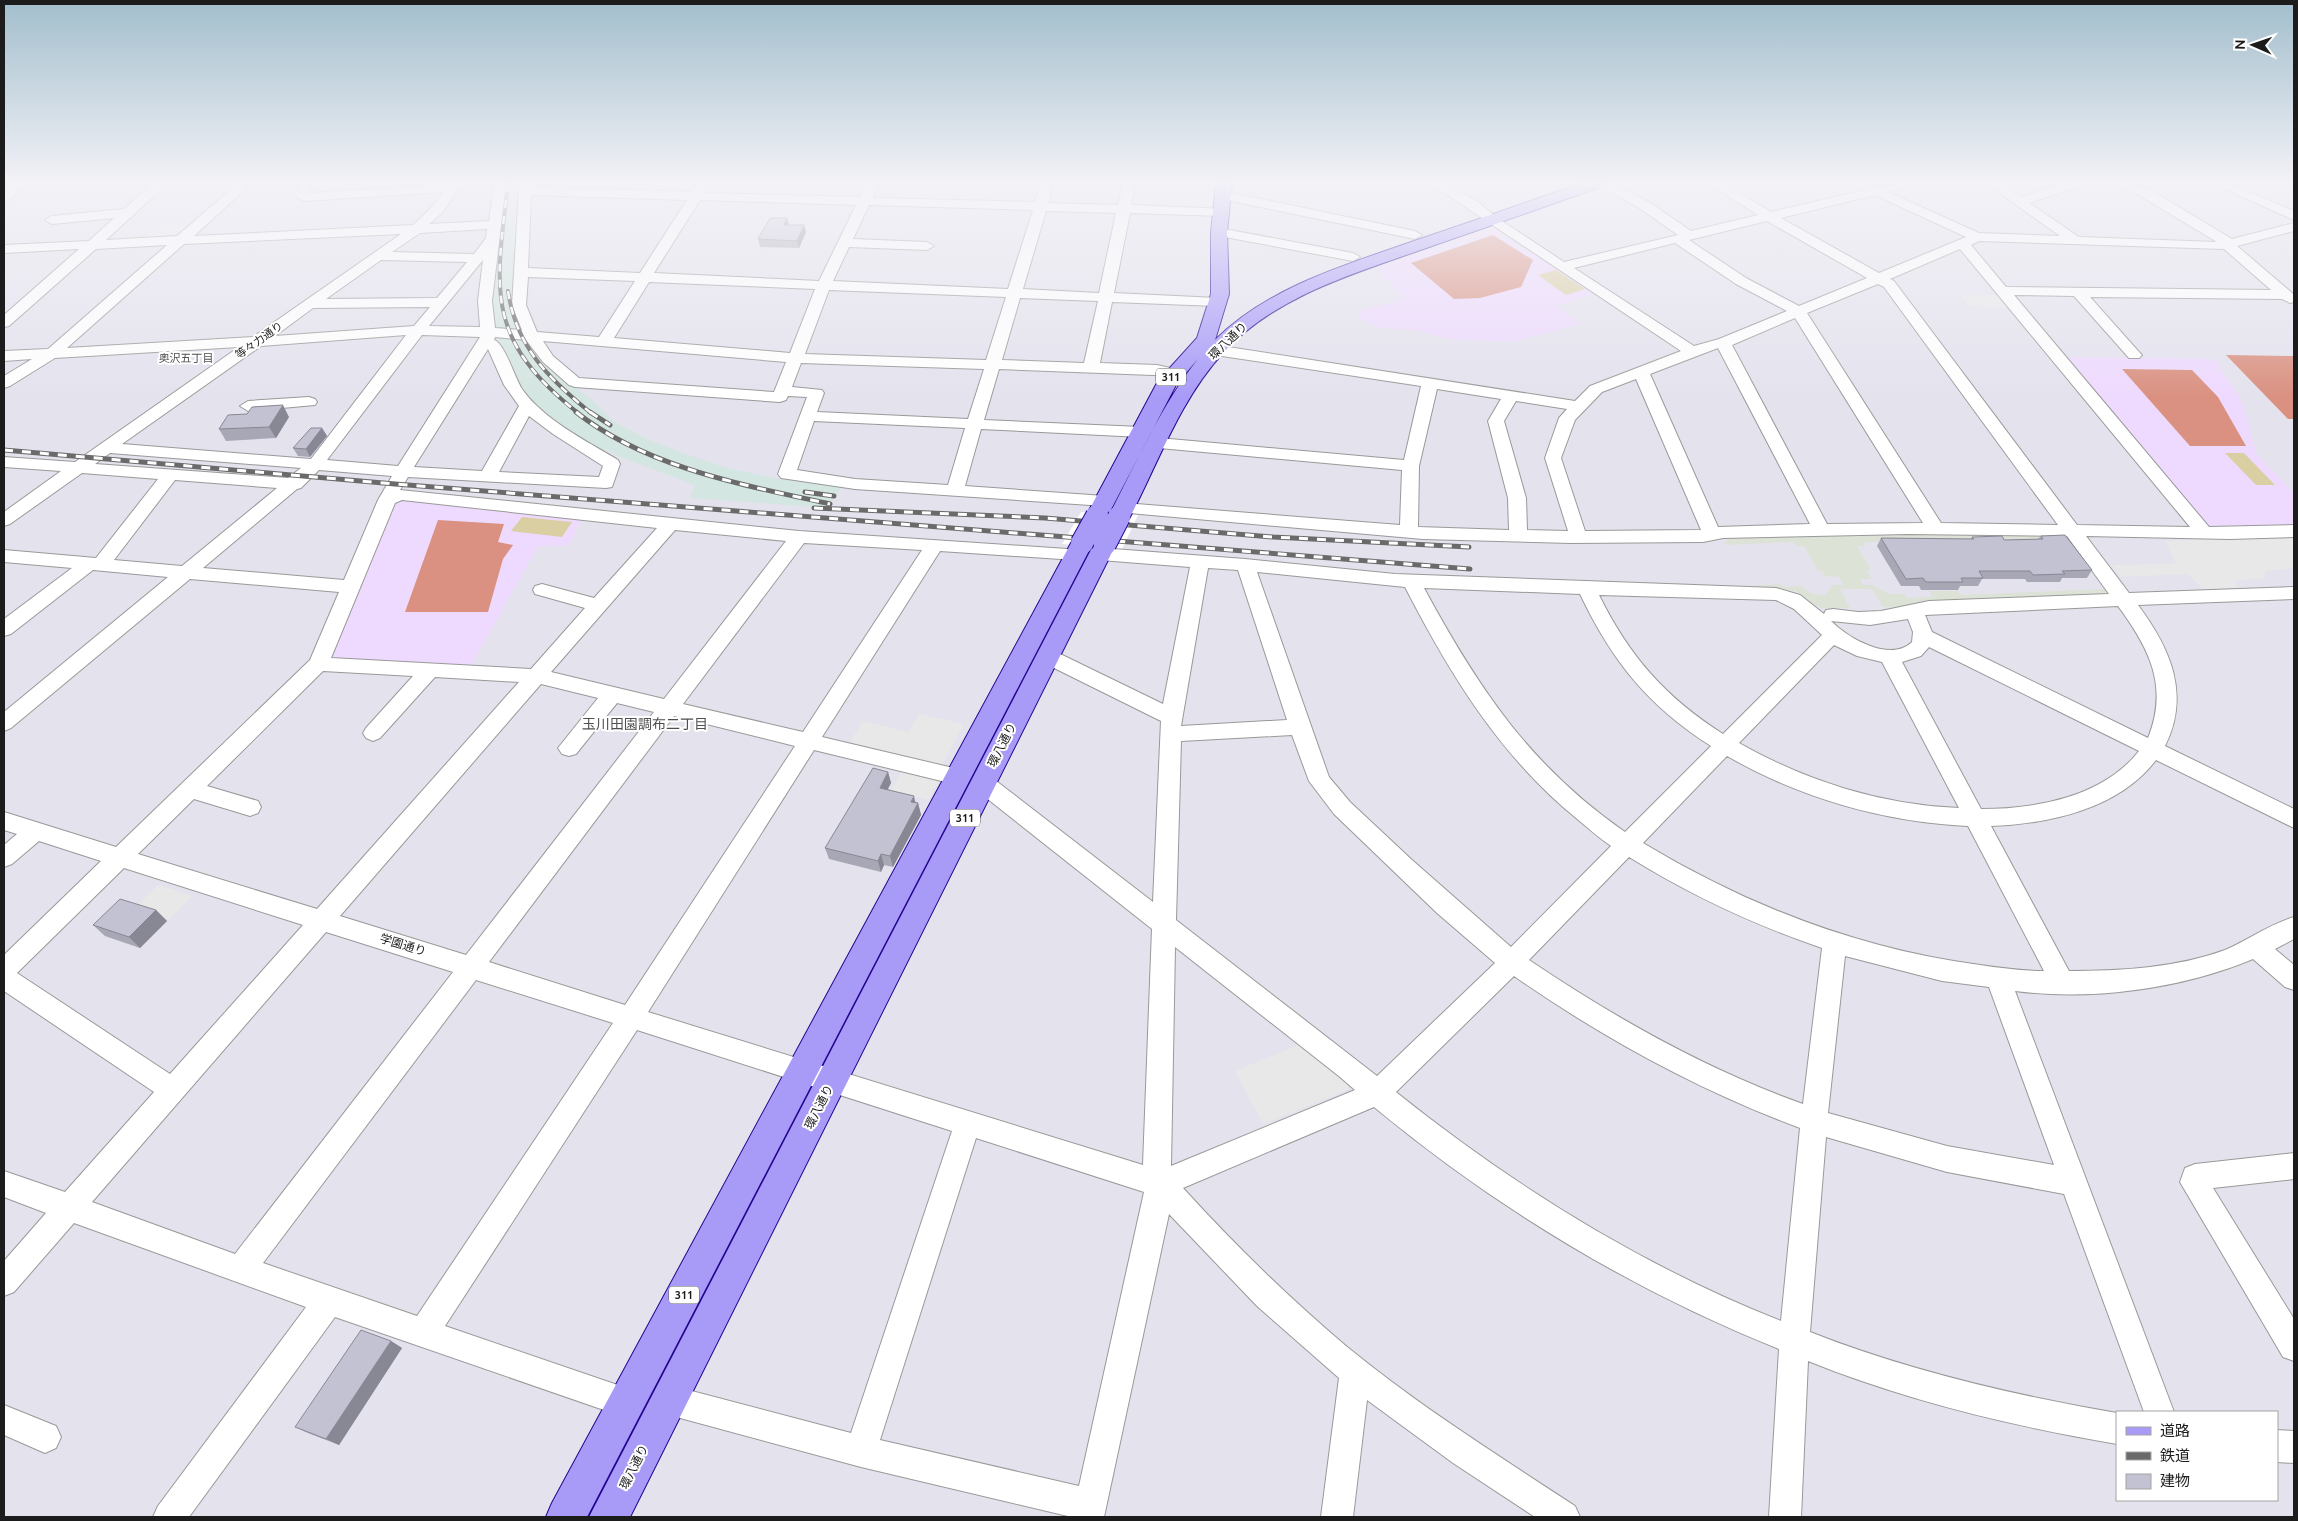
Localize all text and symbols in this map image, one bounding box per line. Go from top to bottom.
north arrow [2228,20,2278,70]
text: N [2232,39,2248,50]
street label: 等々力通り [233,319,285,361]
street label: 環八通り [1206,319,1249,362]
district label: 奥沢五丁目 [159,352,214,364]
road number: 311 [1156,368,1186,386]
district label: 玉川田園調布二丁目 [582,716,708,732]
street label: 環八通り [985,720,1018,769]
road number: 311 [950,810,980,826]
street label: 学園通り [378,931,428,958]
street label: 環八通り [802,1082,835,1131]
road number: 311 [669,1286,699,1304]
legend [2116,1411,2278,1501]
text: 道路 [2160,1422,2190,1439]
street label: 環八通り [617,1442,650,1491]
text: 鉄道 [2160,1447,2190,1464]
text: 建物 [2160,1472,2190,1489]

